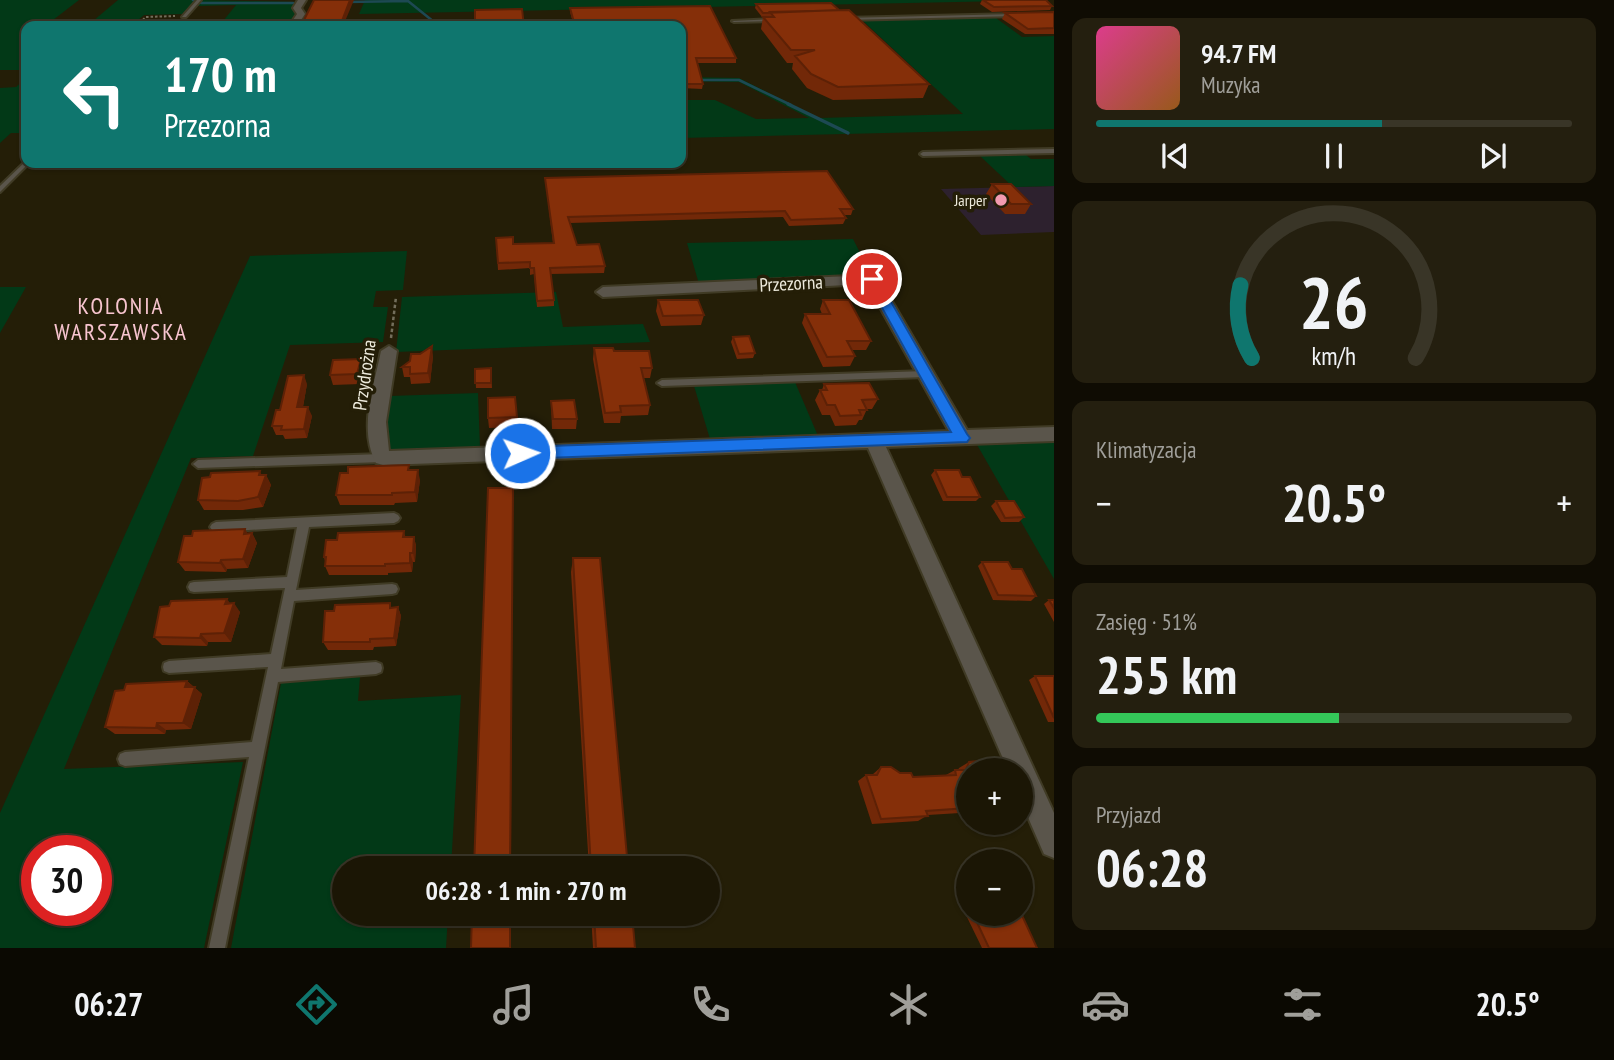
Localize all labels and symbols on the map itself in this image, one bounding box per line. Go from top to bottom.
place label: Jarper [953,190,988,210]
marker: Jarper [993,192,1009,208]
pin [842,249,902,309]
street label: Przezorna [759,269,823,297]
district label: KOLONIA WARSZAWSKA [54,291,188,346]
street label: Przydrożna [347,338,381,412]
position arrow [483,416,557,490]
speed limit sign: 30 [21,835,112,926]

